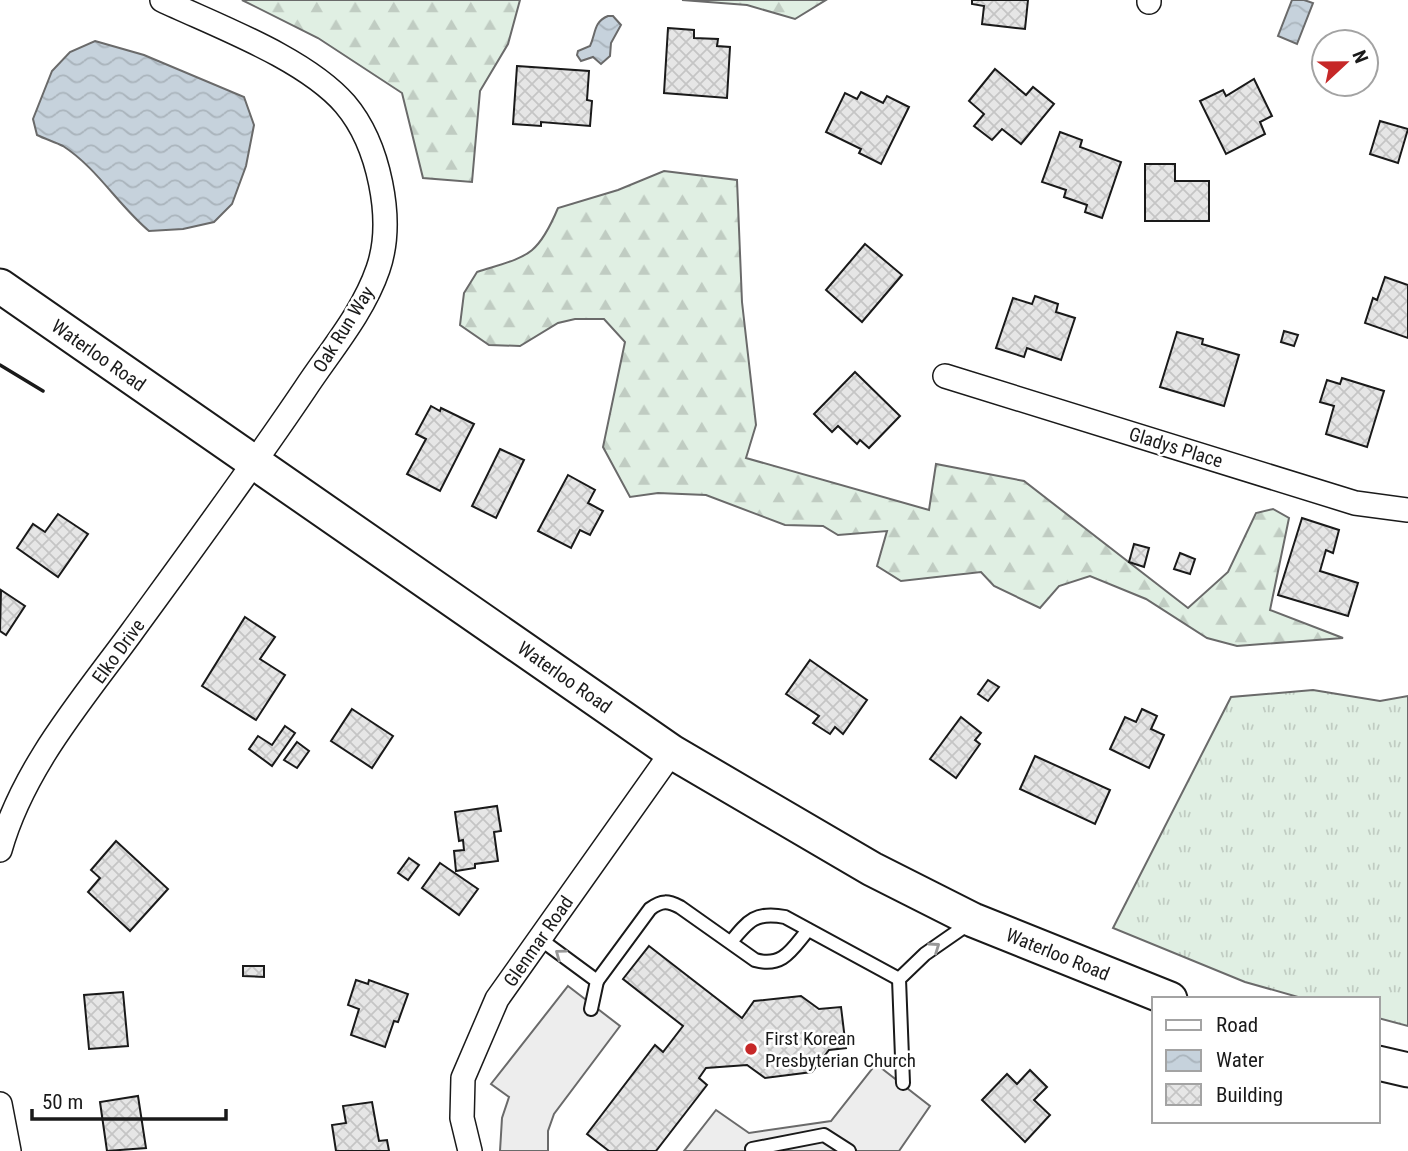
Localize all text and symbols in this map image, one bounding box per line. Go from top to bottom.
north arrow [1310,28,1380,98]
text: N [1347,47,1373,67]
street label: Oak Run Way [308,282,379,377]
street label: Waterloo Road [47,315,150,396]
street label: Gladys Place [1126,422,1226,473]
street label: Elko Drive [87,614,150,688]
street label: Waterloo Road [513,637,616,718]
street label: Glenmar Road [499,892,578,991]
street label: Waterloo Road [1003,923,1113,986]
one-way arrow [927,943,940,955]
one-way arrow [555,950,568,962]
legend [1152,997,1380,1123]
text: Road [1216,1013,1258,1037]
place label: First Korean Presbyterian Church [765,1027,916,1072]
marker: First Korean Presbyterian Church [743,1041,759,1057]
text: Water [1216,1048,1264,1072]
scale bar [32,1078,226,1122]
text: Building [1216,1083,1283,1107]
text: 50 m [42,1090,83,1114]

